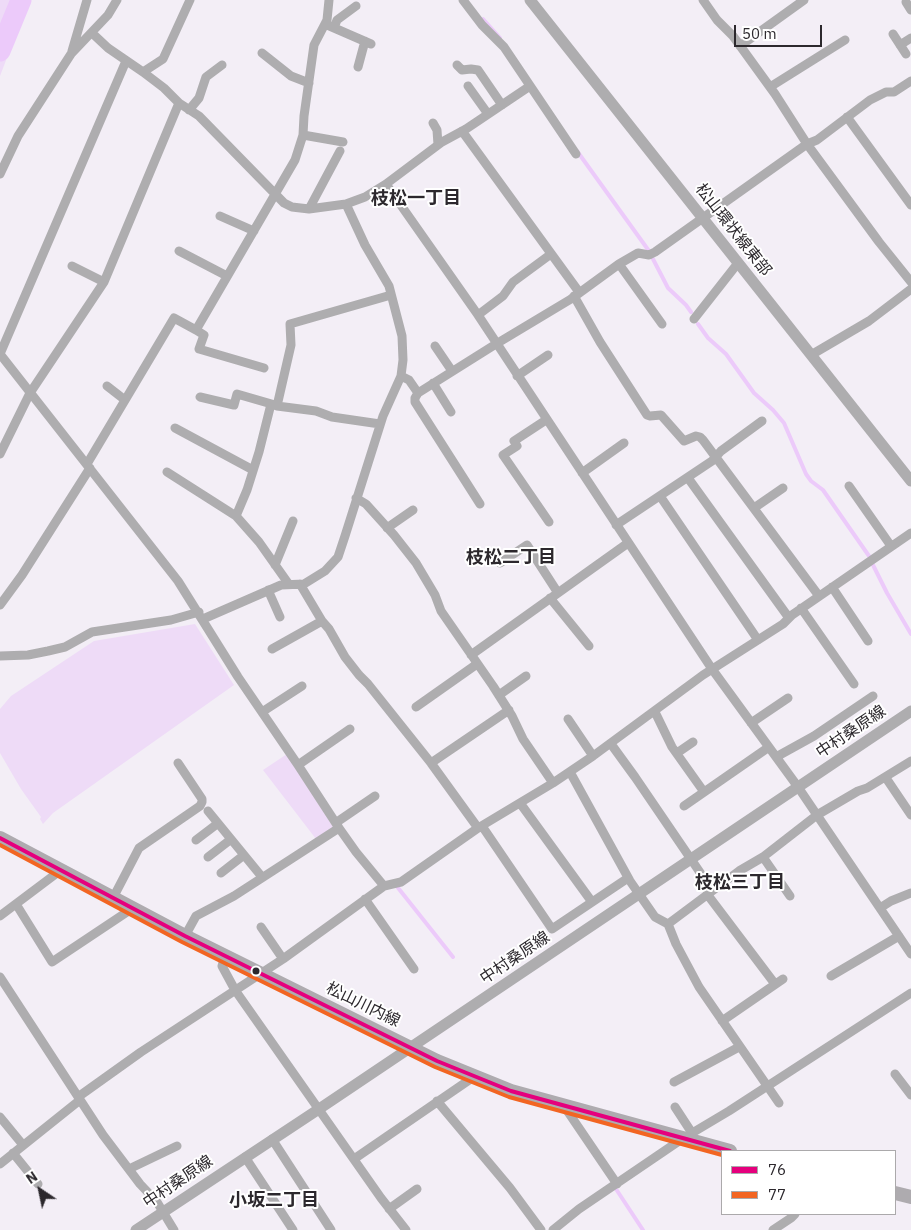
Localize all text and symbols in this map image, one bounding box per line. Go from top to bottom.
scale bar [736,15,824,47]
text: 50 m [742,24,777,43]
street label: 松山環状線東部 [691,180,775,280]
district label: 枝松一丁目 [371,188,461,210]
district label: 枝松二丁目 [466,547,556,569]
street label: 中村桑原線 [812,702,890,762]
district label: 枝松三丁目 [695,872,785,894]
street label: 中村桑原線 [476,928,554,988]
unlabelled marker [251,966,261,976]
street label: 松山川内線 [323,979,403,1031]
legend [721,1150,896,1215]
street label: 中村桑原線 [139,1152,217,1212]
text: 76 [768,1160,786,1179]
north arrow [15,1165,65,1215]
text: N [22,1167,41,1188]
text: 77 [768,1185,786,1204]
district label: 小坂二丁目 [229,1190,319,1212]

